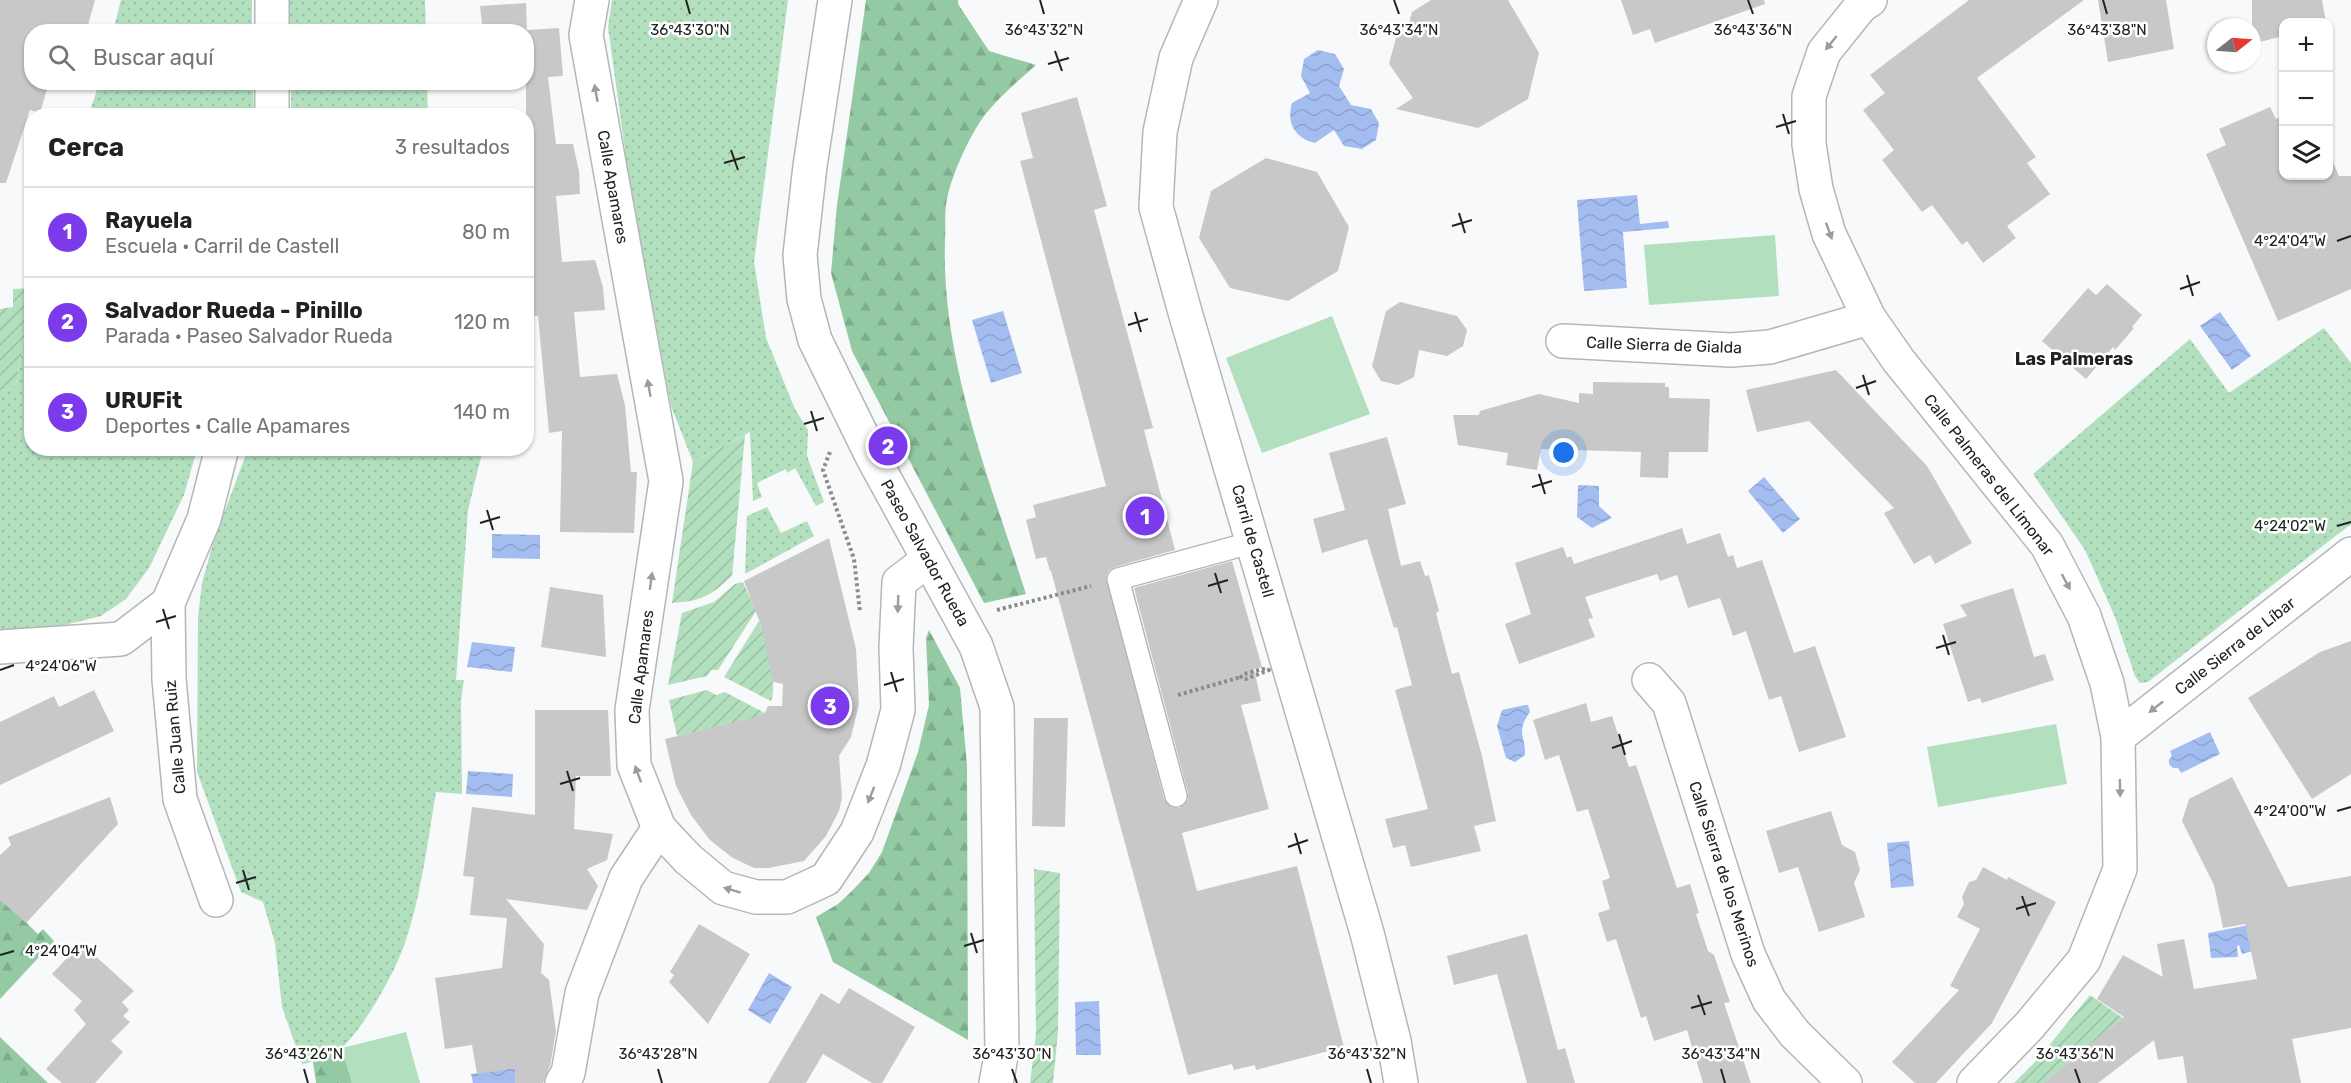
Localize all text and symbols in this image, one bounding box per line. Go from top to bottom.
north arrow [2207,18,2261,72]
map controls [2279,18,2333,180]
button: + [2279,18,2333,72]
text: 36°43'30"N [650,21,730,39]
text: 36°43'32"N [1005,21,1083,39]
text: 36°43'34"N [1360,21,1438,39]
text: 36°43'36"N [1714,21,1792,39]
text: 36°43'38"N [2067,21,2147,39]
search box [24,24,534,90]
one-way arrow [1824,35,1837,51]
icon: search [45,41,78,74]
text: Buscar aquí [93,44,214,71]
button: − [2279,72,2333,126]
one-way arrow [591,83,600,102]
button: layers [2279,126,2333,180]
street label: Calle Apamares [594,129,632,245]
text: Cerca [48,132,124,163]
text: 3 resultados [395,135,510,159]
text: Rayuela [105,207,192,234]
text: 1 [63,220,72,244]
text: 80 m [462,220,510,244]
one-way arrow [1824,222,1834,240]
text: 4°24'04"W [2254,232,2326,250]
text: Escuela · Carril de Castell [105,234,339,258]
text: Salvador Rueda - Pinillo [105,297,363,324]
text: 2 [61,310,74,334]
text: 120 m [454,310,510,334]
text: Parada · Paseo Salvador Rueda [105,324,393,348]
street label: Calle Sierra de Gialda [1586,333,1742,357]
district label: Las Palmeras [2015,348,2133,370]
one-way arrow [644,378,653,397]
text: URUFit [105,387,182,414]
street label: Calle Palmeras del Limonar [1920,390,2058,560]
text: 3 [61,400,74,424]
text: 140 m [454,400,510,424]
text: Deportes · Calle Apamares [105,414,350,438]
pin: 2 [868,424,908,468]
your location [1549,438,1578,467]
street label: Paseo Salvador Rueda [877,476,973,630]
street label: Carril de Castell [1228,482,1278,600]
pin: 1 [1126,494,1164,538]
text: 4°24'02"W [2254,517,2326,535]
one-way arrow [647,571,656,590]
one-way arrow [2062,573,2071,590]
street label: Calle Sierra de Líbar [2171,593,2299,699]
one-way arrow [894,595,903,614]
street label: Calle Apamares [625,609,657,725]
text: 4°24'06"W [25,657,97,675]
street label: Calle Juan Ruiz [161,679,189,795]
pin: 3 [810,684,850,728]
one-way arrow [2149,701,2164,713]
one-way arrow [632,764,642,782]
street label: Calle Sierra de los Merinos [1685,779,1763,969]
one-way arrow [2115,779,2124,798]
one-way arrow [866,786,875,804]
text: 4°24'00"W [2254,802,2326,820]
one-way arrow [723,885,741,894]
text: 4°24'04"W [25,942,97,960]
text: 36°43'26"N [265,1045,343,1063]
text: 36°43'28"N [618,1045,698,1063]
text: 36°43'30"N [972,1045,1052,1063]
text: 36°43'32"N [1328,1045,1406,1063]
text: 36°43'34"N [1682,1045,1760,1063]
text: 36°43'36"N [2036,1045,2114,1063]

